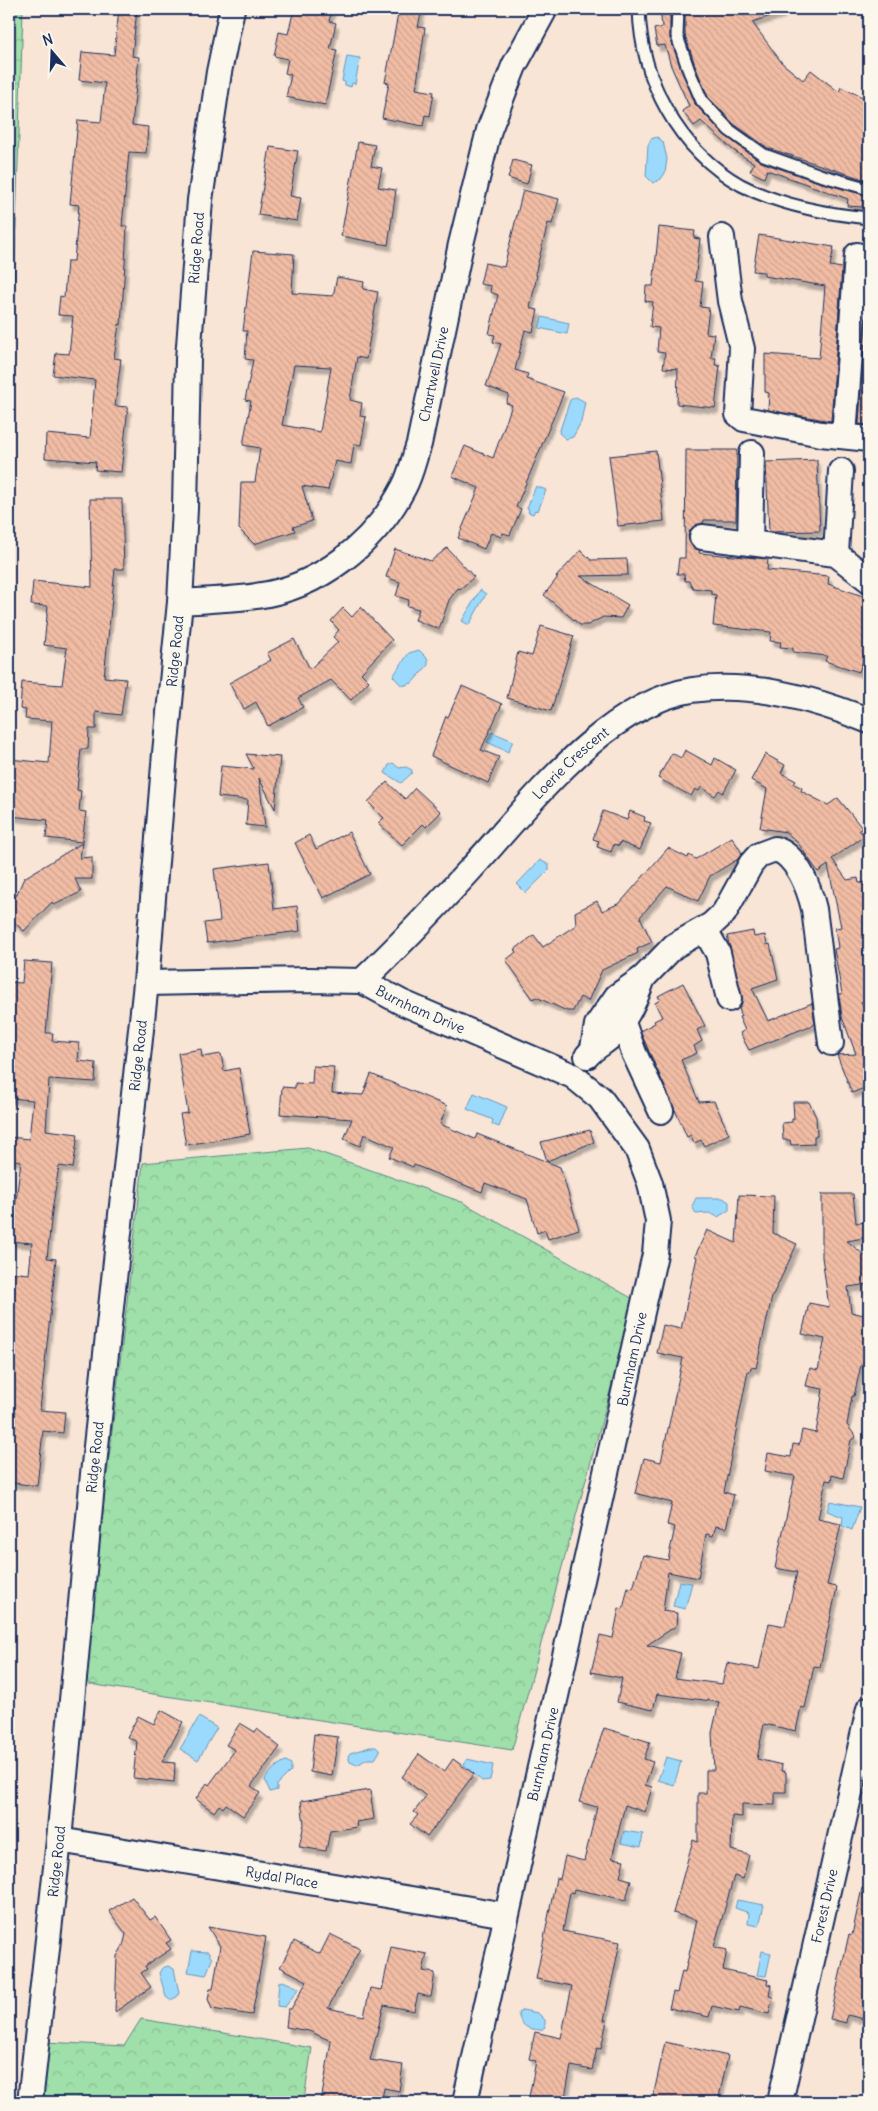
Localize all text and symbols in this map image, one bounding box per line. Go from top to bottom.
north arrow [28,28,78,78]
text: N [40,30,55,50]
street label: Ridge Road [185,212,208,285]
street label: Chartwell Drive [415,325,452,424]
street label: Ridge Road [163,615,188,688]
street label: Loerie Crescent [529,723,613,803]
street label: Burnham Drive [373,981,468,1037]
street label: Ridge Road [125,1019,151,1092]
street label: Burnham Drive [613,1310,651,1408]
street label: Ridge Road [82,1421,108,1494]
street label: Burnham Drive [523,1705,563,1803]
street label: Ridge Road [44,1825,69,1898]
street label: Rydal Place [244,1862,320,1892]
street label: Forest Drive [807,1867,842,1945]

